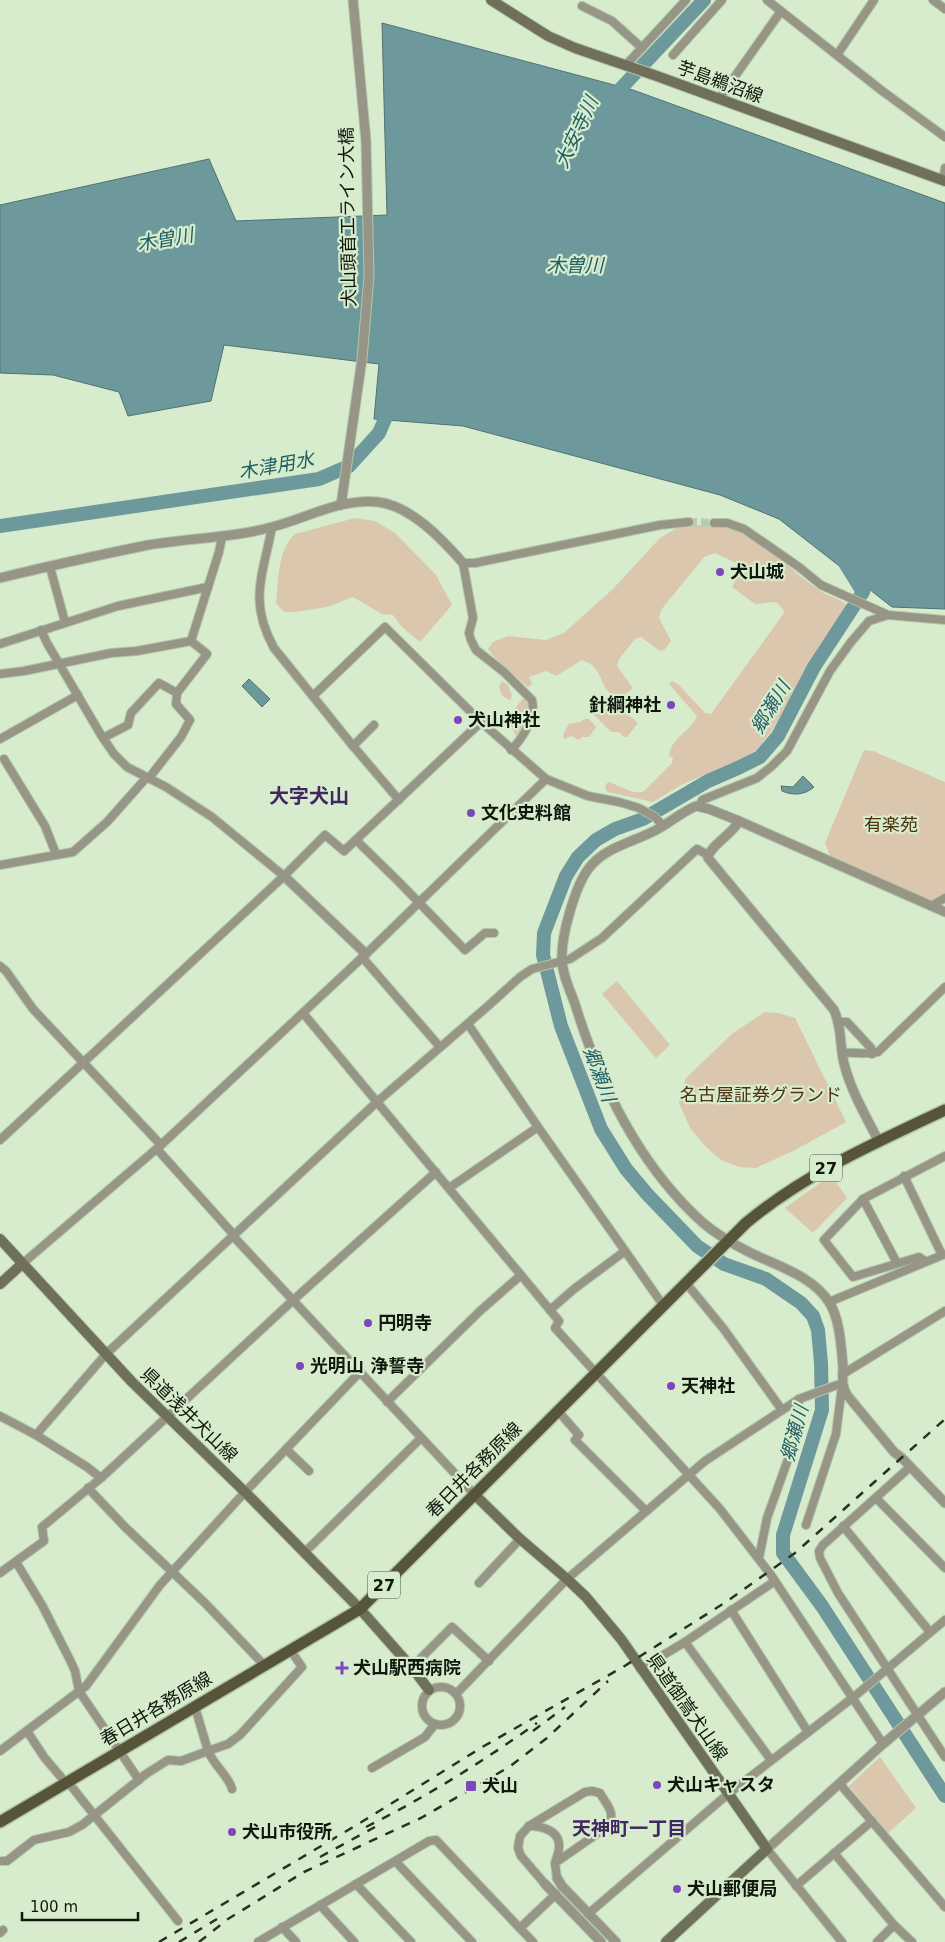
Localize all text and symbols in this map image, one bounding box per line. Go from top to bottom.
street label: 芋島鵜沼線 [674,56,766,107]
water label: 大安寺川 [550,91,603,171]
street label: 犬山頭首工ライン大橋 [335,127,360,307]
water label: 木曽川 [135,223,197,255]
water label: 木曽川 [546,254,605,276]
water label: 木津用水 [237,447,317,482]
place label: 犬山城 [730,561,784,582]
marker: 犬山城 [714,566,726,578]
water label: 郷瀬川 [746,675,795,737]
place label: 針綱神社 [589,694,661,715]
marker: 針綱神社 [665,699,677,711]
place label: 犬山神社 [468,709,540,730]
marker: 犬山神社 [452,714,464,726]
district label: 大字犬山 [269,784,349,808]
place label: 文化史料館 [481,802,571,823]
marker: 文化史料館 [465,807,477,819]
park label: 有楽苑 [864,814,918,835]
water label: 郷瀬川 [580,1043,621,1106]
park label: 名古屋証券グランド [680,1084,842,1105]
road number: 27 [810,1154,842,1182]
place label: 円明寺 [378,1312,432,1333]
marker: 円明寺 [362,1317,374,1329]
place label: 光明山 浄誓寺 [310,1355,424,1376]
marker: 光明山 浄誓寺 [294,1360,306,1372]
street label: 県道浅井犬山線 [137,1363,242,1466]
place label: 天神社 [681,1375,735,1396]
marker: 天神社 [665,1380,677,1392]
water label: 郷瀬川 [776,1401,813,1463]
street label: 春日井各務原線 [422,1418,526,1522]
road number: 27 [368,1572,400,1598]
street label: 県道御嵩犬山線 [643,1649,732,1764]
place label: 犬山駅西病院 [353,1657,461,1678]
marker: 犬山駅西病院 [335,1661,349,1675]
street label: 春日井各務原線 [96,1667,215,1750]
place label: 犬山キャスタ [667,1774,775,1795]
place label: 犬山 [482,1775,518,1796]
marker: 犬山 [464,1779,478,1793]
marker: 犬山キャスタ [651,1779,663,1791]
district label: 天神町一丁目 [572,1817,686,1839]
place label: 犬山市役所 [242,1821,332,1842]
marker: 犬山市役所 [226,1826,238,1838]
place label: 犬山郵便局 [687,1878,777,1899]
marker: 犬山郵便局 [671,1883,683,1895]
scale bar [22,1890,139,1922]
text: 100 m [30,1898,78,1916]

